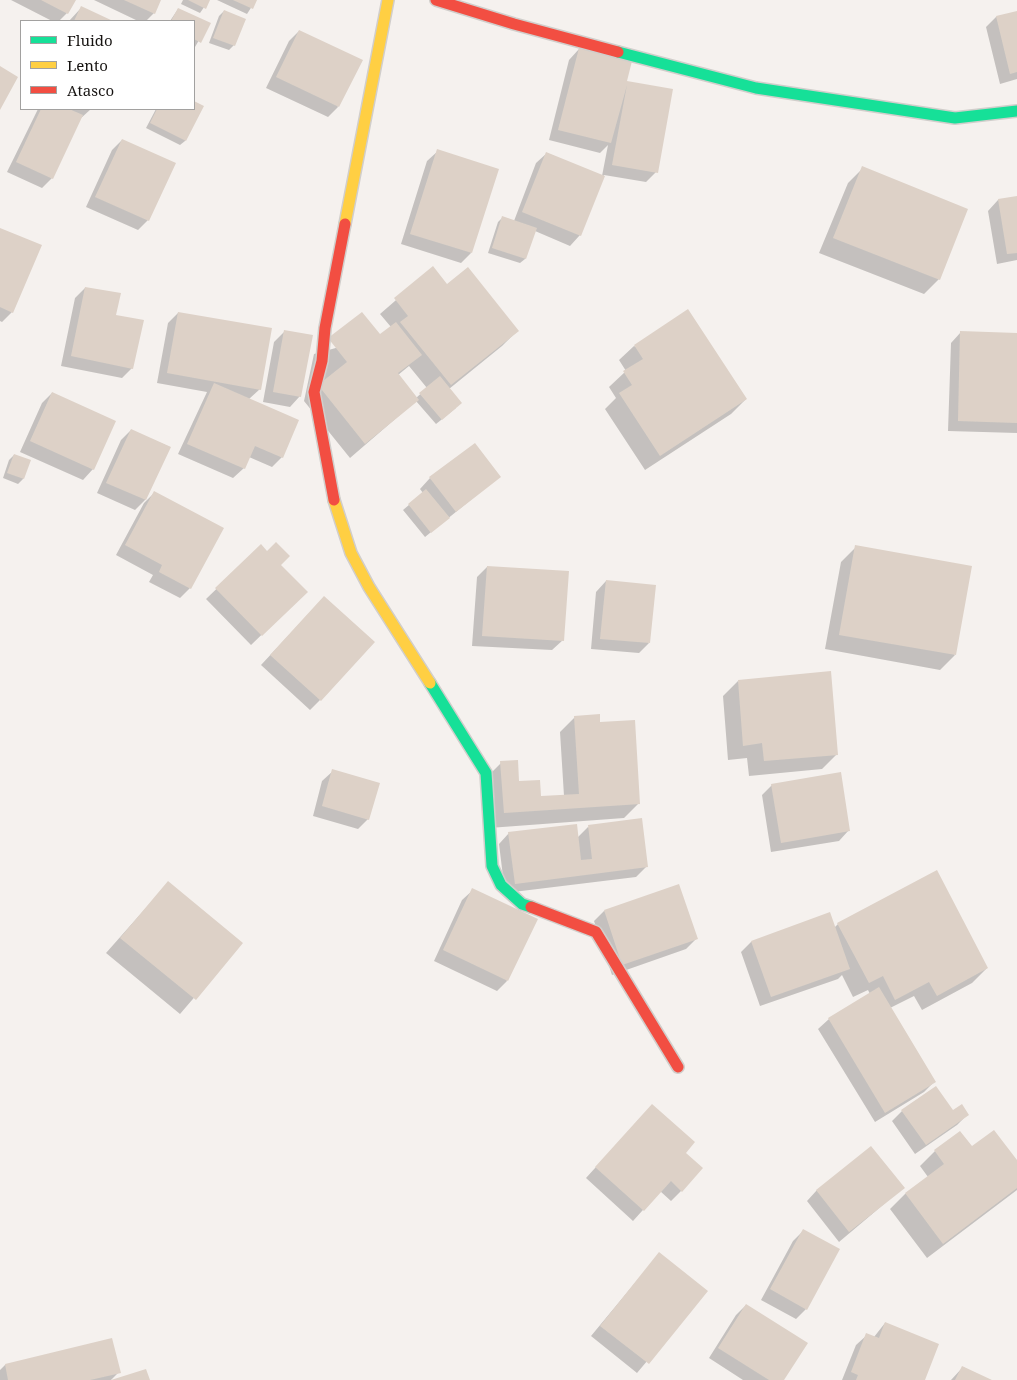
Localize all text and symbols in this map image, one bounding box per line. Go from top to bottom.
legend [20,20,195,110]
text: Fluido [67,30,113,50]
text: Lento [67,55,108,75]
text: Atasco [67,80,114,100]

